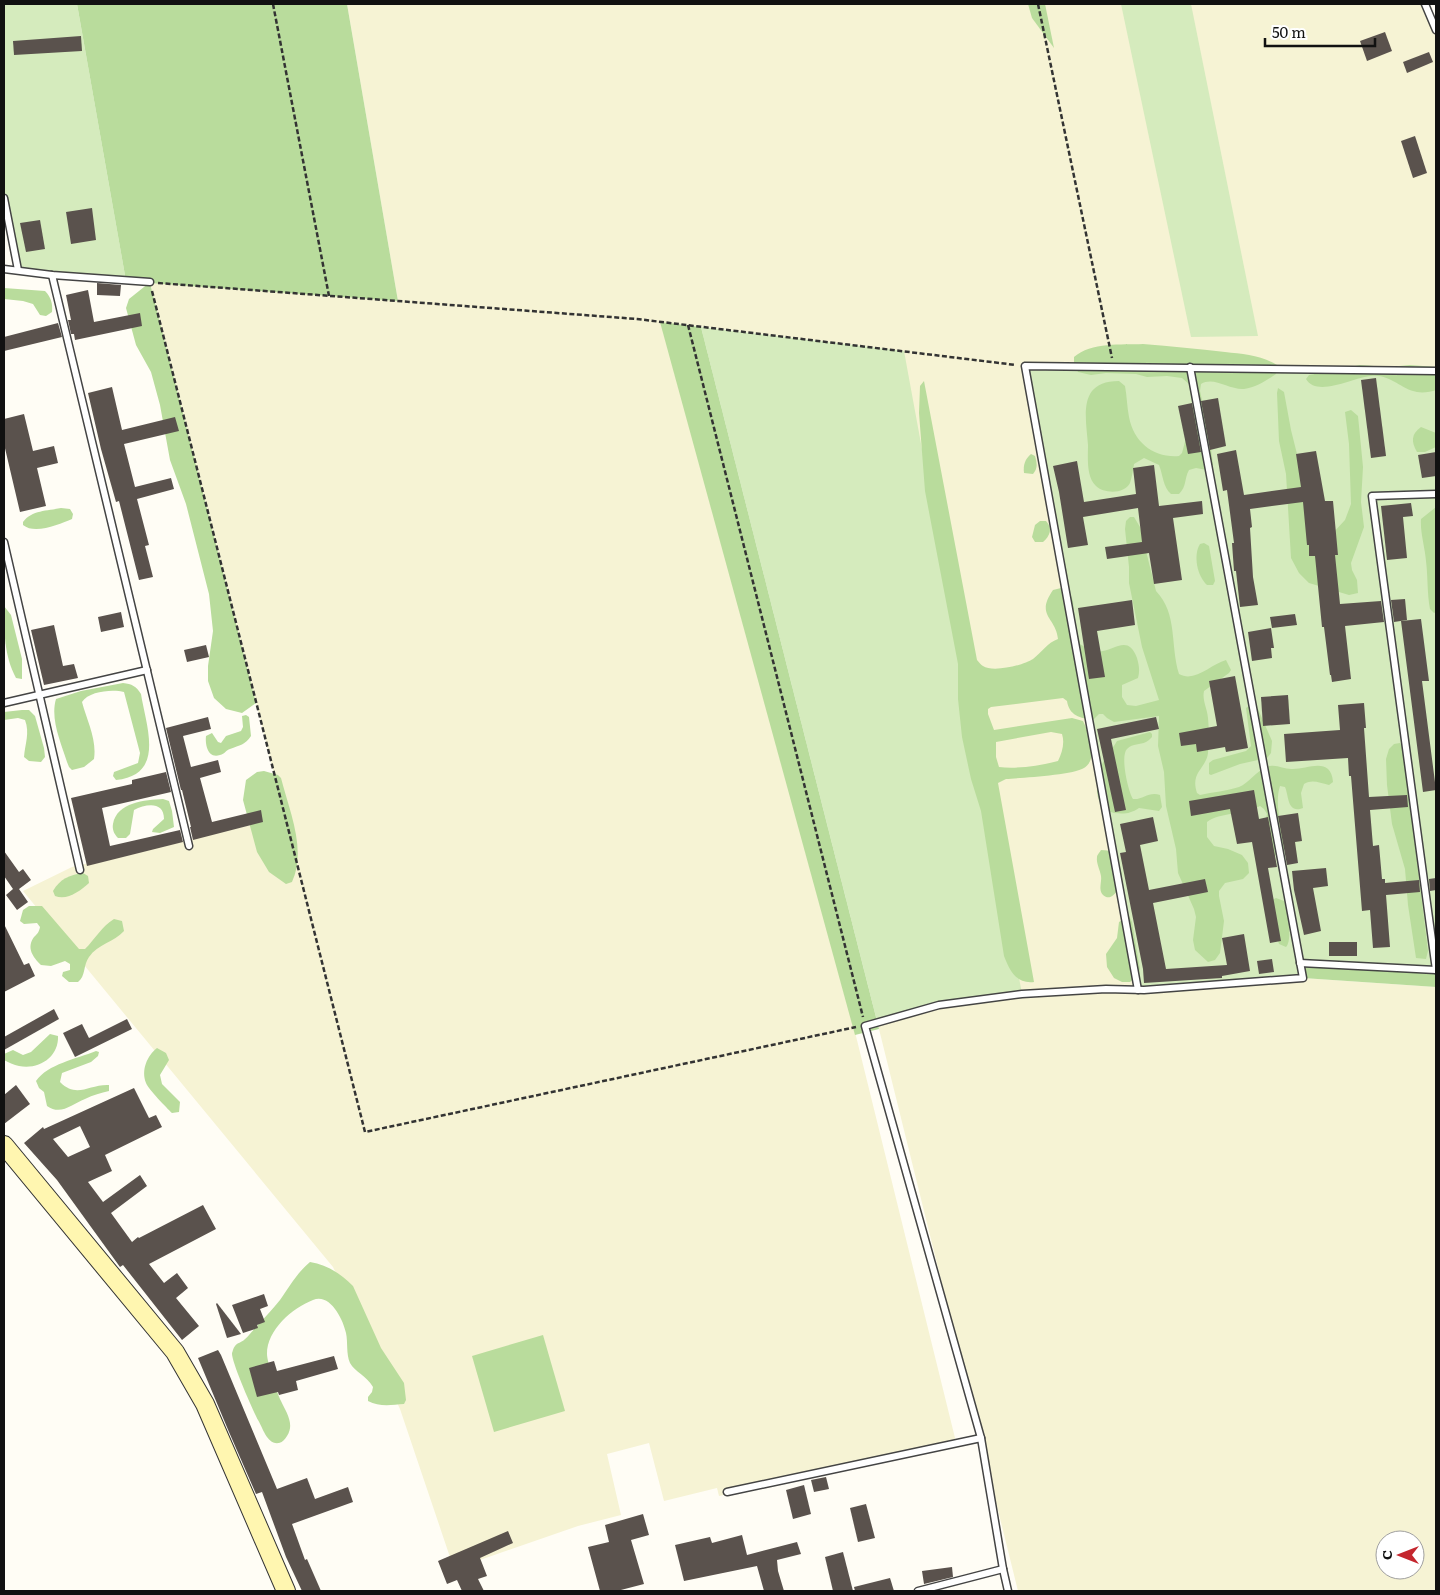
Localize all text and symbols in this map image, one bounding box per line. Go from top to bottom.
scale bar [1265,15,1375,47]
text: 50 m [1272,20,1306,43]
north arrow [1375,1530,1425,1580]
text: С [1376,1550,1396,1560]

